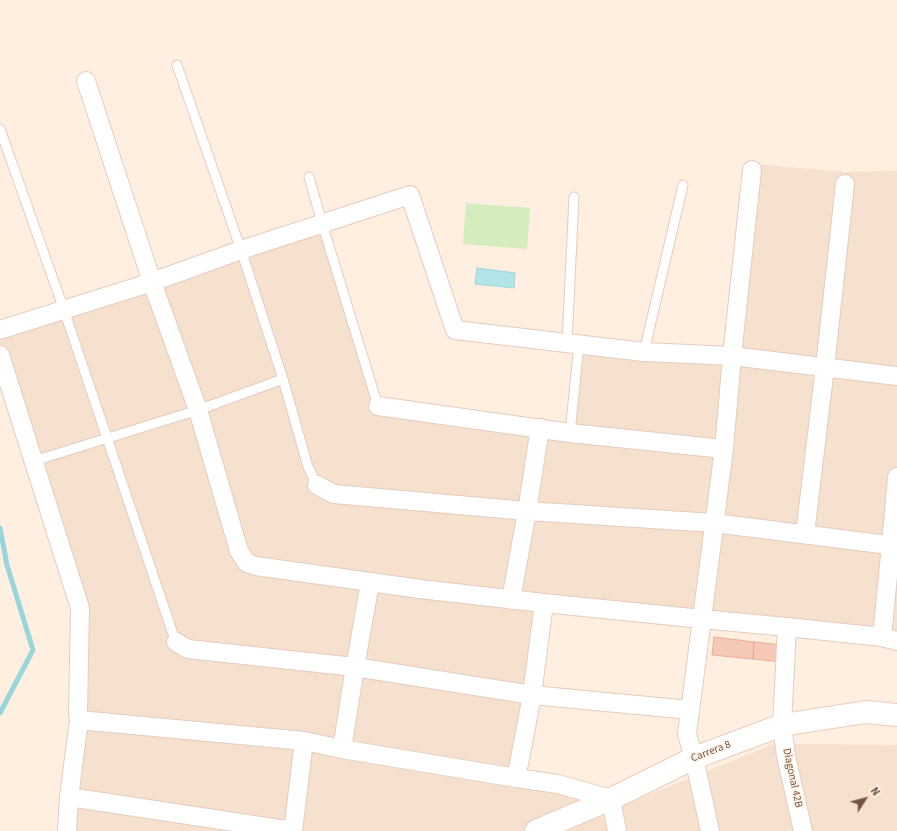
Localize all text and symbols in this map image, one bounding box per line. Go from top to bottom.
street label: Carrera 8 [689,738,733,766]
street label: Diagonal 42B [779,747,805,809]
north arrow [845,779,885,819]
text: N [867,784,883,799]

